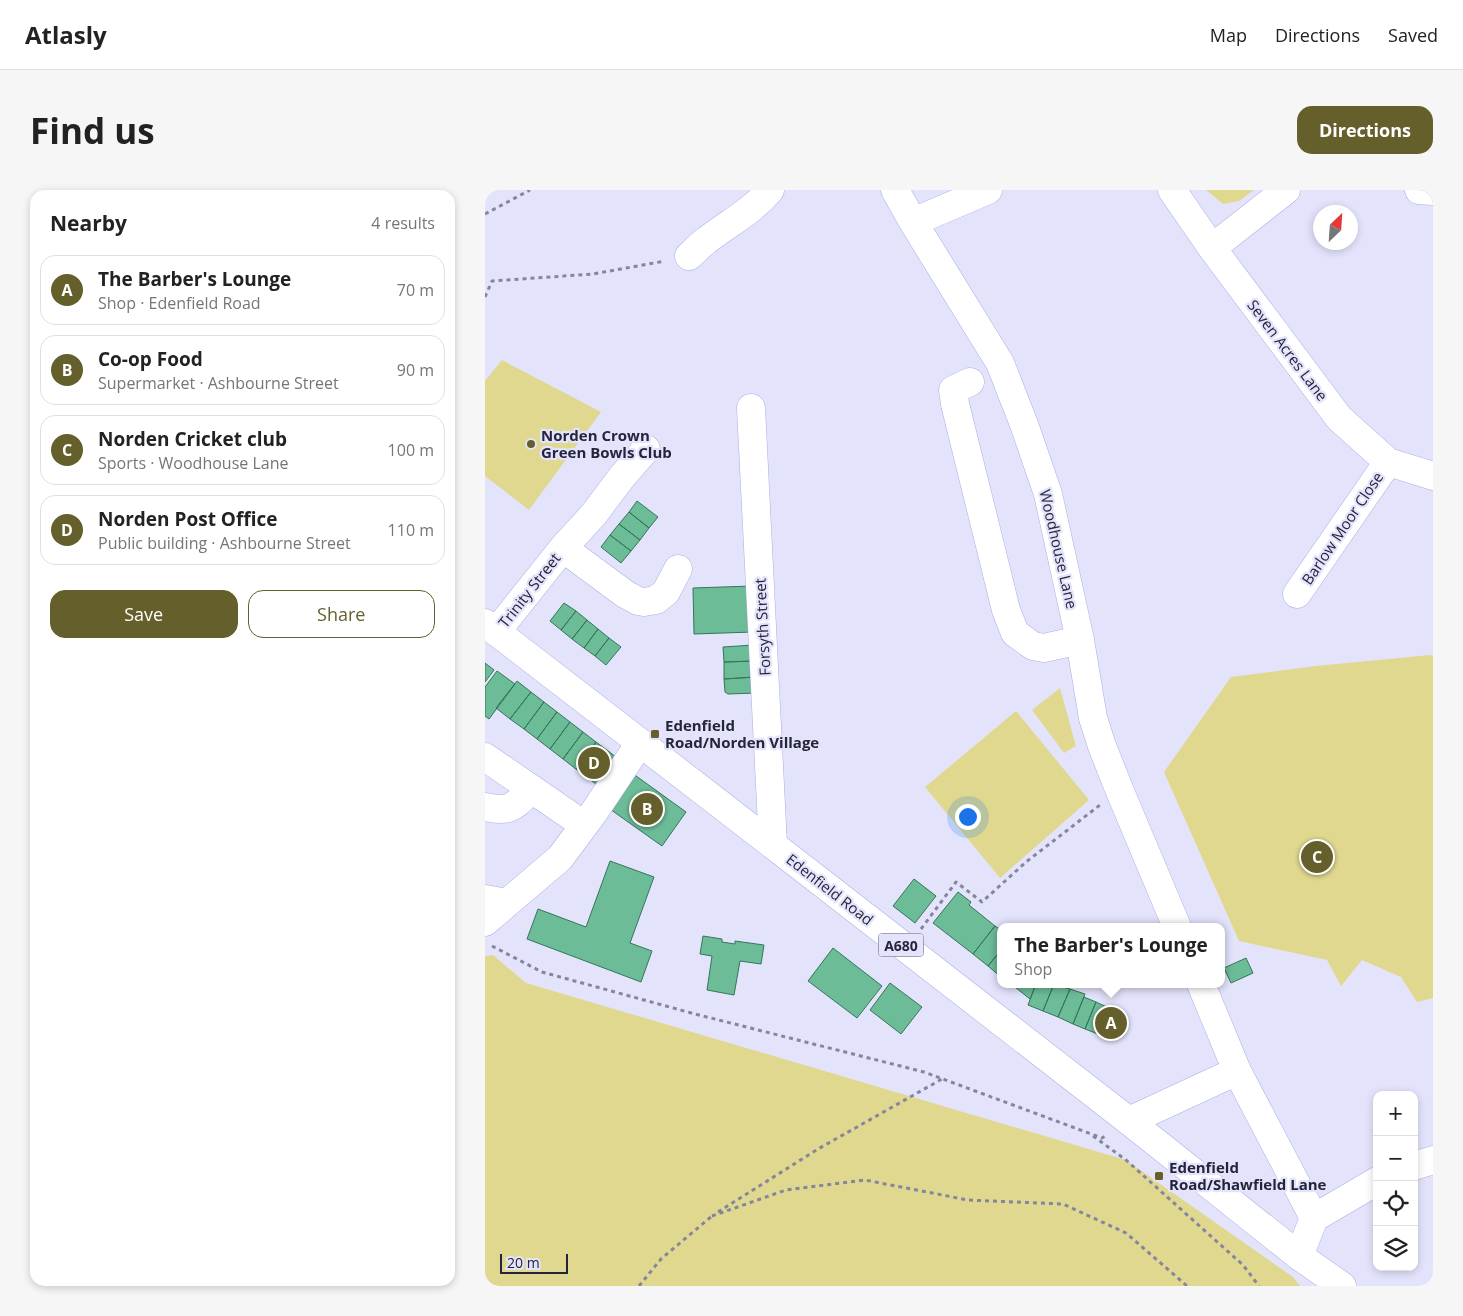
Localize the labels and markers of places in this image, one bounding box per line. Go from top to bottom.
place label: Norden Crown Green Bowls Club [541,425,672,462]
marker: Norden Crown Green Bowls Club [525,438,537,450]
place label: Edenfield Road/Norden Village [665,715,819,752]
marker: Edenfield Road/Norden Village [649,728,661,740]
pin: D [578,744,610,782]
pin: B [631,790,663,828]
pin: C [1301,838,1333,876]
pin: A [1095,1004,1127,1042]
place label: Edenfield Road/Shawfield Lane [1169,1157,1327,1194]
marker: Edenfield Road/Shawfield Lane [1153,1170,1165,1182]

